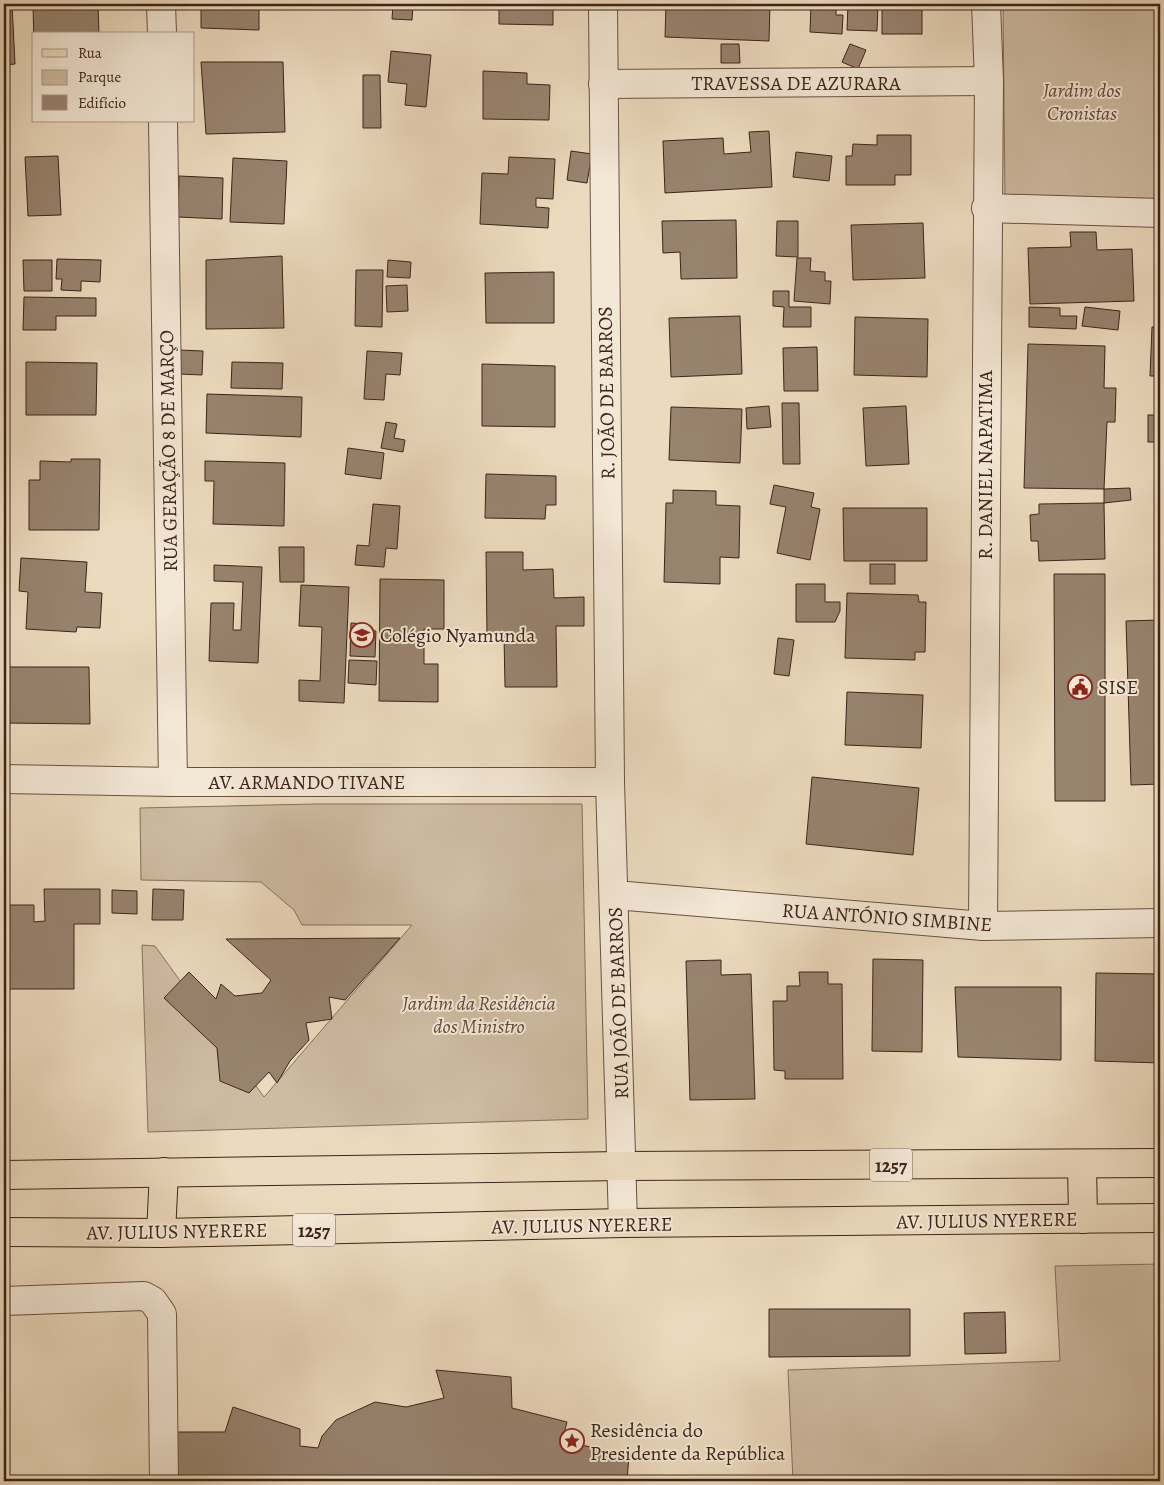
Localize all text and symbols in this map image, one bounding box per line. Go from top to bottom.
legend [32,32,195,122]
text: Rua [78,43,102,63]
text: Parque [78,67,121,87]
street label: TRAVESSA DE AZURARA [691,70,901,97]
park label: Jardim dos Cronistas [1042,77,1121,127]
text: Edifício [78,93,126,113]
street label: R. JOÃO DE BARROS [591,306,622,480]
street label: RUA GERAÇÃO 8 DE MARÇO [153,330,184,572]
street label: R. DANIEL NAPATIMA [972,370,999,560]
school or university icon: Colégio Nyamunda [349,622,375,648]
place label: Colégio Nyamunda [380,622,536,649]
public building icon: SISE [1067,674,1093,700]
place label: SISE [1098,674,1138,701]
street label: AV. ARMANDO TIVANE [208,769,405,796]
street label: RUA ANTÓNIO SIMBINE [781,897,993,938]
street label: RUA JOÃO DE BARROS [602,906,635,1100]
park label: Jardim da Residência dos Ministro [401,990,556,1040]
road number: 1257 [870,1148,912,1182]
street label: AV. JULIUS NYERERE [895,1205,1078,1236]
street label: AV. JULIUS NYERERE [490,1210,673,1241]
road number: 1257 [293,1214,335,1246]
street label: AV. JULIUS NYERERE [85,1216,268,1247]
place label: Residência do Presidente da República [590,1417,786,1467]
place icon: Residência do Presidente da República [559,1428,585,1454]

